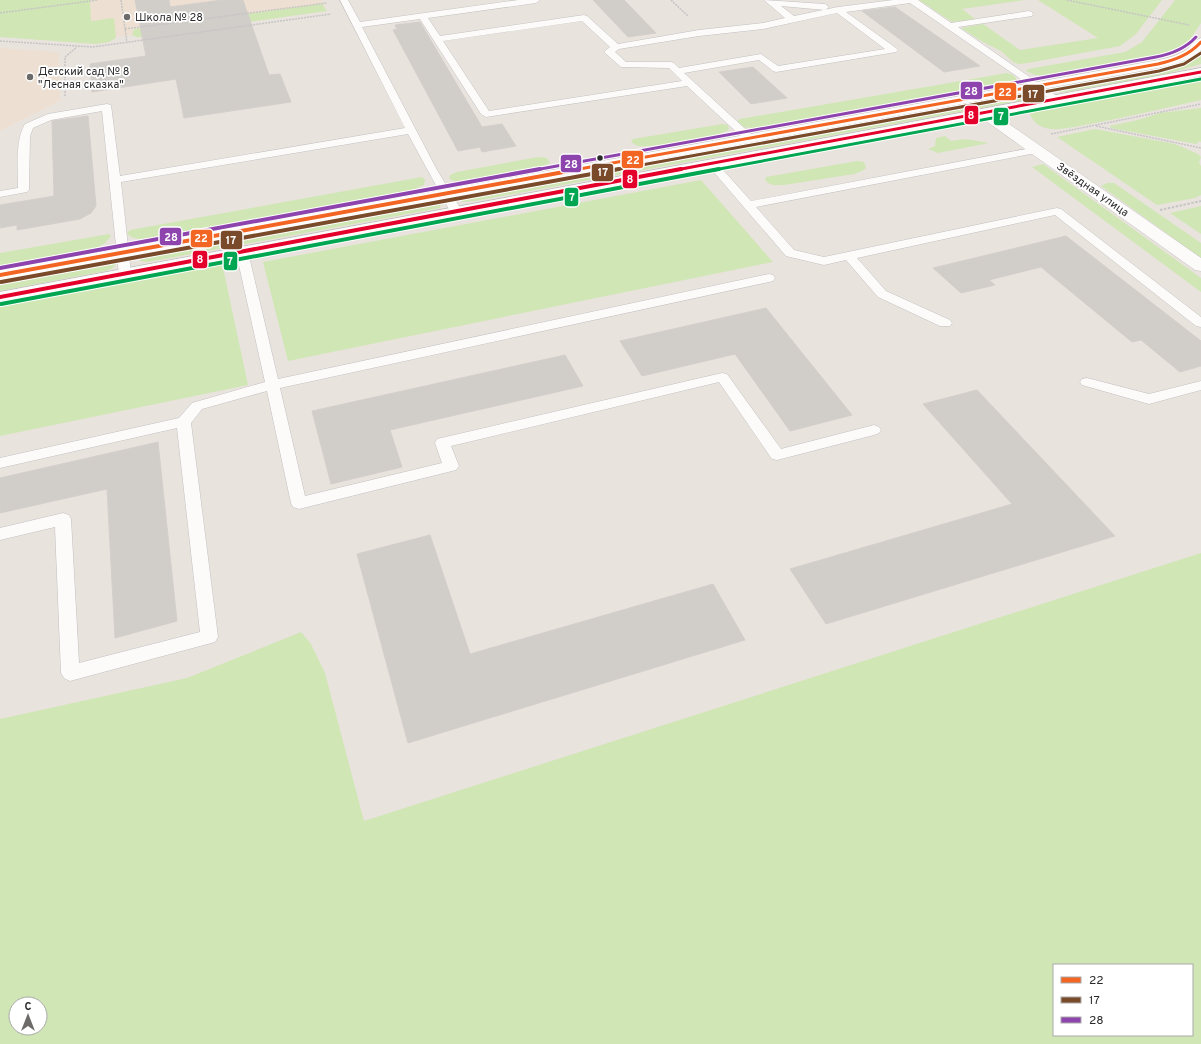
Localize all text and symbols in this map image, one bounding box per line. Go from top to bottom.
place label: Школа № 28 [135,11,203,25]
marker: Школа № 28 [122,12,132,22]
place label: Детский сад № 8 "Лесная сказка" [38,65,129,92]
marker: Детский сад № 8 "Лесная сказка" [25,72,35,82]
line badge: 28 [960,81,983,100]
line badge: 22 [994,82,1017,101]
line badge: 17 [1022,84,1045,103]
text: 28 [964,85,978,99]
text: 22 [998,86,1012,100]
text: 17 [1028,88,1038,102]
line badge: 8 [964,105,979,125]
line badge: 7 [993,107,1009,126]
text: 8 [968,109,975,123]
text: 7 [998,110,1004,124]
line badge: 22 [621,150,644,169]
unlabelled marker [595,153,605,163]
line badge: 28 [560,154,582,173]
text: 22 [626,154,640,168]
text: 28 [564,158,578,172]
street label: Звёздная улица [1054,160,1131,220]
line badge: 17 [591,163,614,182]
text: 17 [598,166,608,180]
line badge: 8 [622,169,638,189]
text: 8 [627,173,634,187]
line badge: 7 [564,187,579,207]
text: 7 [569,191,575,205]
line badge: 28 [159,227,182,246]
line badge: 22 [190,229,213,248]
line badge: 17 [220,230,243,250]
text: 28 [164,231,178,245]
text: 22 [194,232,208,246]
text: 17 [226,234,236,248]
line badge: 8 [192,250,208,269]
line badge: 7 [223,251,238,271]
text: 8 [197,253,204,267]
text: 7 [227,255,233,269]
legend [1053,964,1193,1036]
text: 22 [1089,973,1104,989]
text: 17 [1089,993,1100,1009]
north arrow [8,996,48,1036]
text: С [24,1000,32,1014]
text: 28 [1089,1013,1104,1029]

